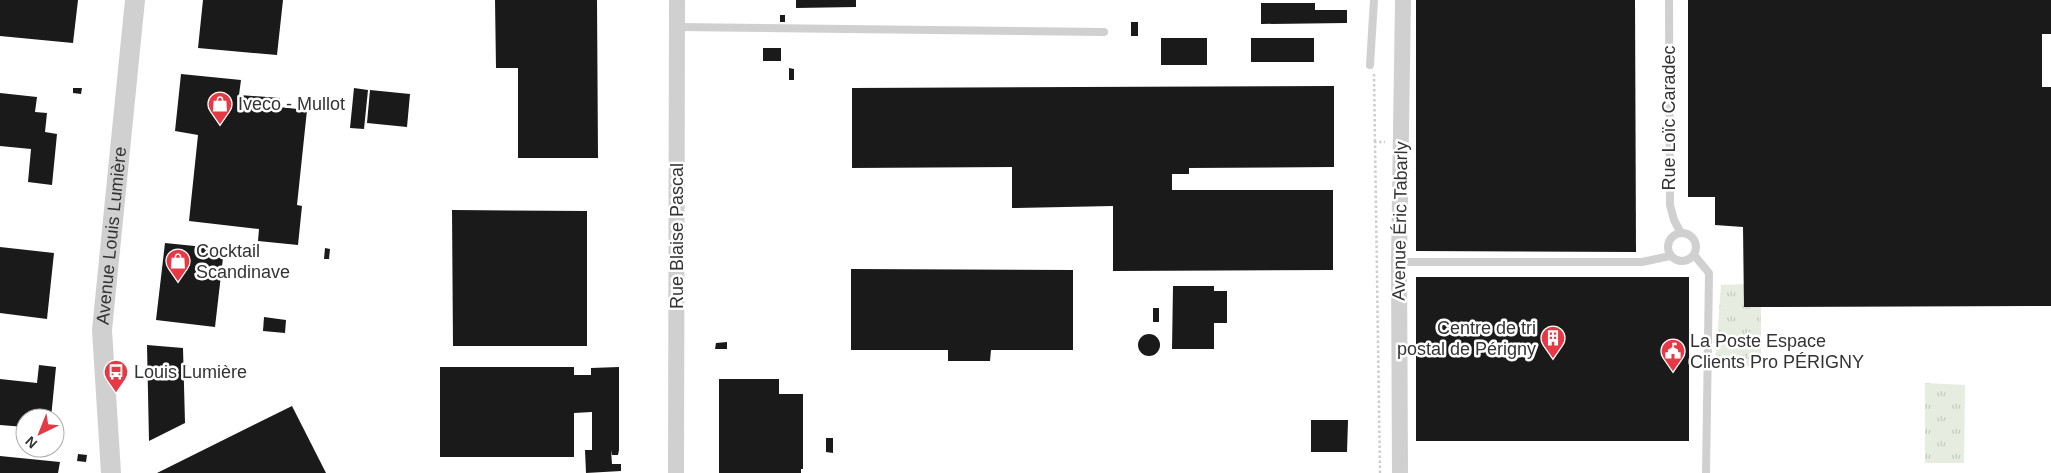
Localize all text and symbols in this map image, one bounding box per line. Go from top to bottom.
street label: Rue Loïc Caradec [1659,45,1679,191]
shop icon: Iveco - Mullot [207,91,233,125]
place label: Iveco - Mullot [238,94,345,114]
street label: Avenue Éric Tabarly [1389,141,1411,301]
street label: Avenue Louis Lumière [93,146,130,326]
street label: Rue Blaise Pascal [667,163,687,309]
place label: Cocktail Scandinave [196,241,290,282]
shop icon: Cocktail Scandinave [165,248,191,282]
place label: Centre de tri postal de Périgny [1397,318,1536,359]
building icon: Centre de tri postal de Périgny [1540,325,1566,359]
place label: La Poste Espace Clients Pro PÉRIGNY [1690,331,1864,372]
public building icon: La Poste Espace Clients Pro PÉRIGNY [1660,338,1686,372]
bus stop icon: Louis Lumière [103,359,129,393]
place label: Louis Lumière [134,362,247,382]
north arrow [15,408,65,458]
text: N [22,433,40,452]

